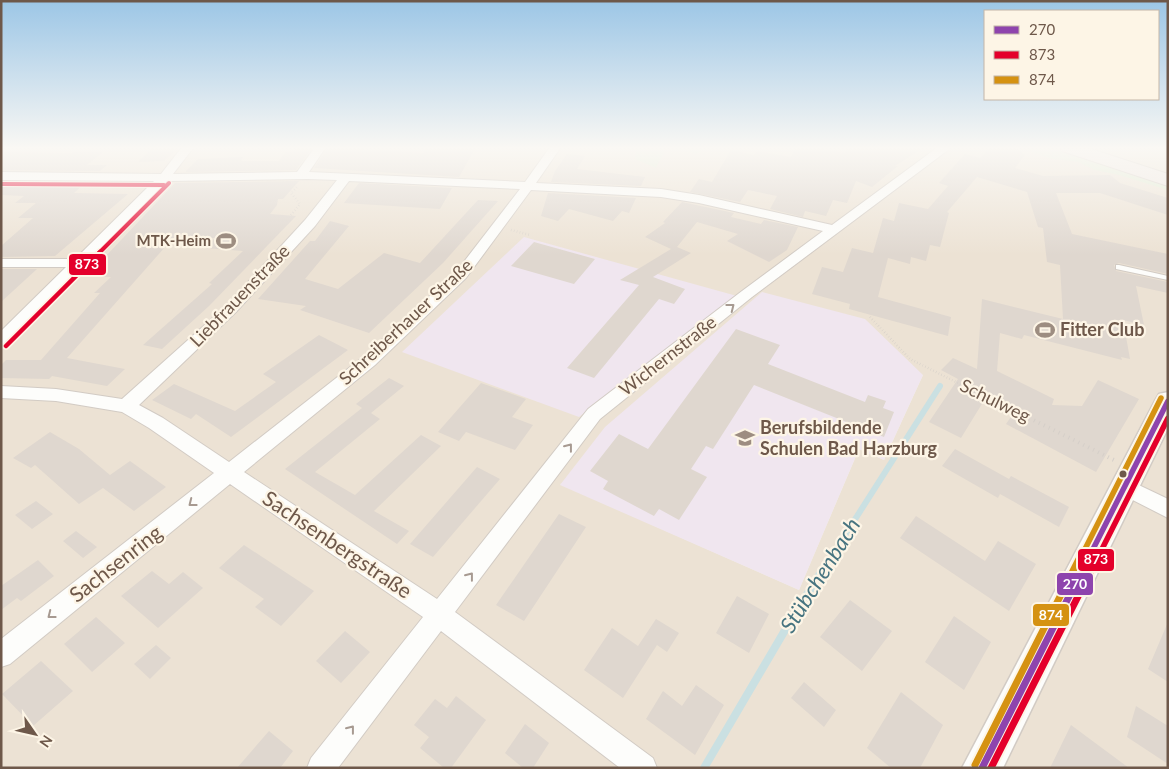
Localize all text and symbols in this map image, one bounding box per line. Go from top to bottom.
legend [984,10,1159,100]
text: 270 [1029,20,1055,38]
text: 873 [1029,45,1055,63]
text: 874 [1029,70,1055,88]
sports icon: MTK-Heim [215,230,237,252]
place label: MTK-Heim [137,231,211,249]
street label: Liebfrauenstraße [185,240,294,351]
line badge: 873 [68,253,107,276]
street label: Schreiberhauer Straße [334,254,477,389]
text: 873 [75,255,99,272]
one-way arrow [725,304,734,313]
street label: Wichernstraße [614,310,720,400]
place label: Fitter Club [1060,318,1144,340]
sports icon: Fitter Club [1034,319,1056,341]
street label: Schulweg [957,374,1034,427]
place label: Berufsbildende Schulen Bad Harzburg [760,416,938,459]
school or university icon: Berufsbildende Schulen Bad Harzburg [734,427,756,449]
one-way arrow [563,444,571,453]
unlabelled marker [1118,469,1128,479]
street label: Sachsenbergstraße [259,485,417,603]
one-way arrow [189,498,198,507]
water label: Stübchenbach [774,512,866,637]
street label: Sachsenring [64,519,166,607]
line badge: 873 [1077,548,1115,572]
text: 873 [1084,550,1108,567]
one-way arrow [464,572,473,582]
line badge: 270 [1056,572,1094,596]
text: 270 [1063,575,1087,592]
line badge: 874 [1032,603,1070,627]
text: 874 [1039,606,1063,623]
one-way arrow [48,610,57,618]
north arrow [10,709,60,759]
one-way arrow [345,725,354,735]
text: N [36,732,56,751]

